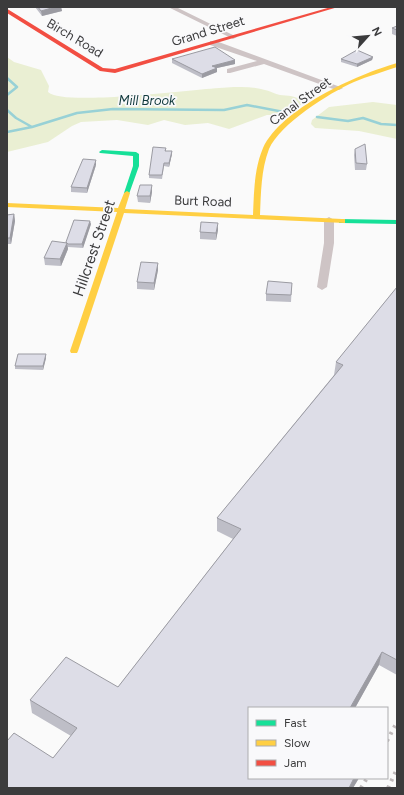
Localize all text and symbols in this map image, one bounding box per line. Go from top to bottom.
street label: Grand Street [170,13,246,49]
street label: Birch Road [44,15,106,61]
north arrow [348,16,388,56]
text: N [369,25,384,38]
street label: Canal Street [266,74,334,128]
water label: Mill Brook [119,93,176,108]
street label: Burt Road [174,192,232,210]
street label: Hillcrest Street [69,197,119,299]
legend [248,707,388,779]
text: Fast [284,716,307,730]
text: Slow [284,736,311,750]
text: Jam [284,756,307,770]

